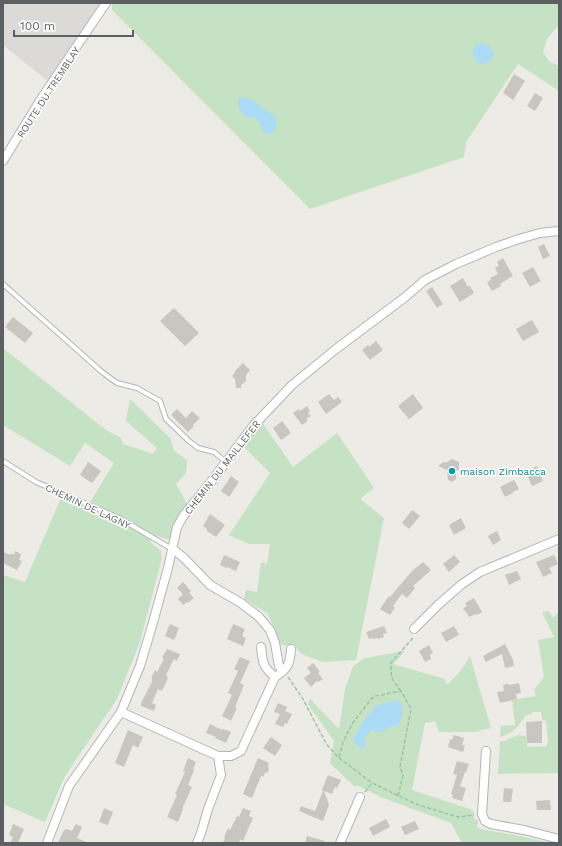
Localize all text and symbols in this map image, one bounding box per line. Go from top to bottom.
scale bar [14,12,133,38]
text: 100 m [20,19,55,33]
street label: ROUTE DU TREMBLAY [15,45,82,140]
street label: CHEMIN DU MAILLEFER [182,418,263,516]
marker: maison Zimbacca [447,466,457,476]
place label: maison Zimbacca [460,466,546,477]
street label: CHEMIN DE LAGNY [44,482,132,531]

